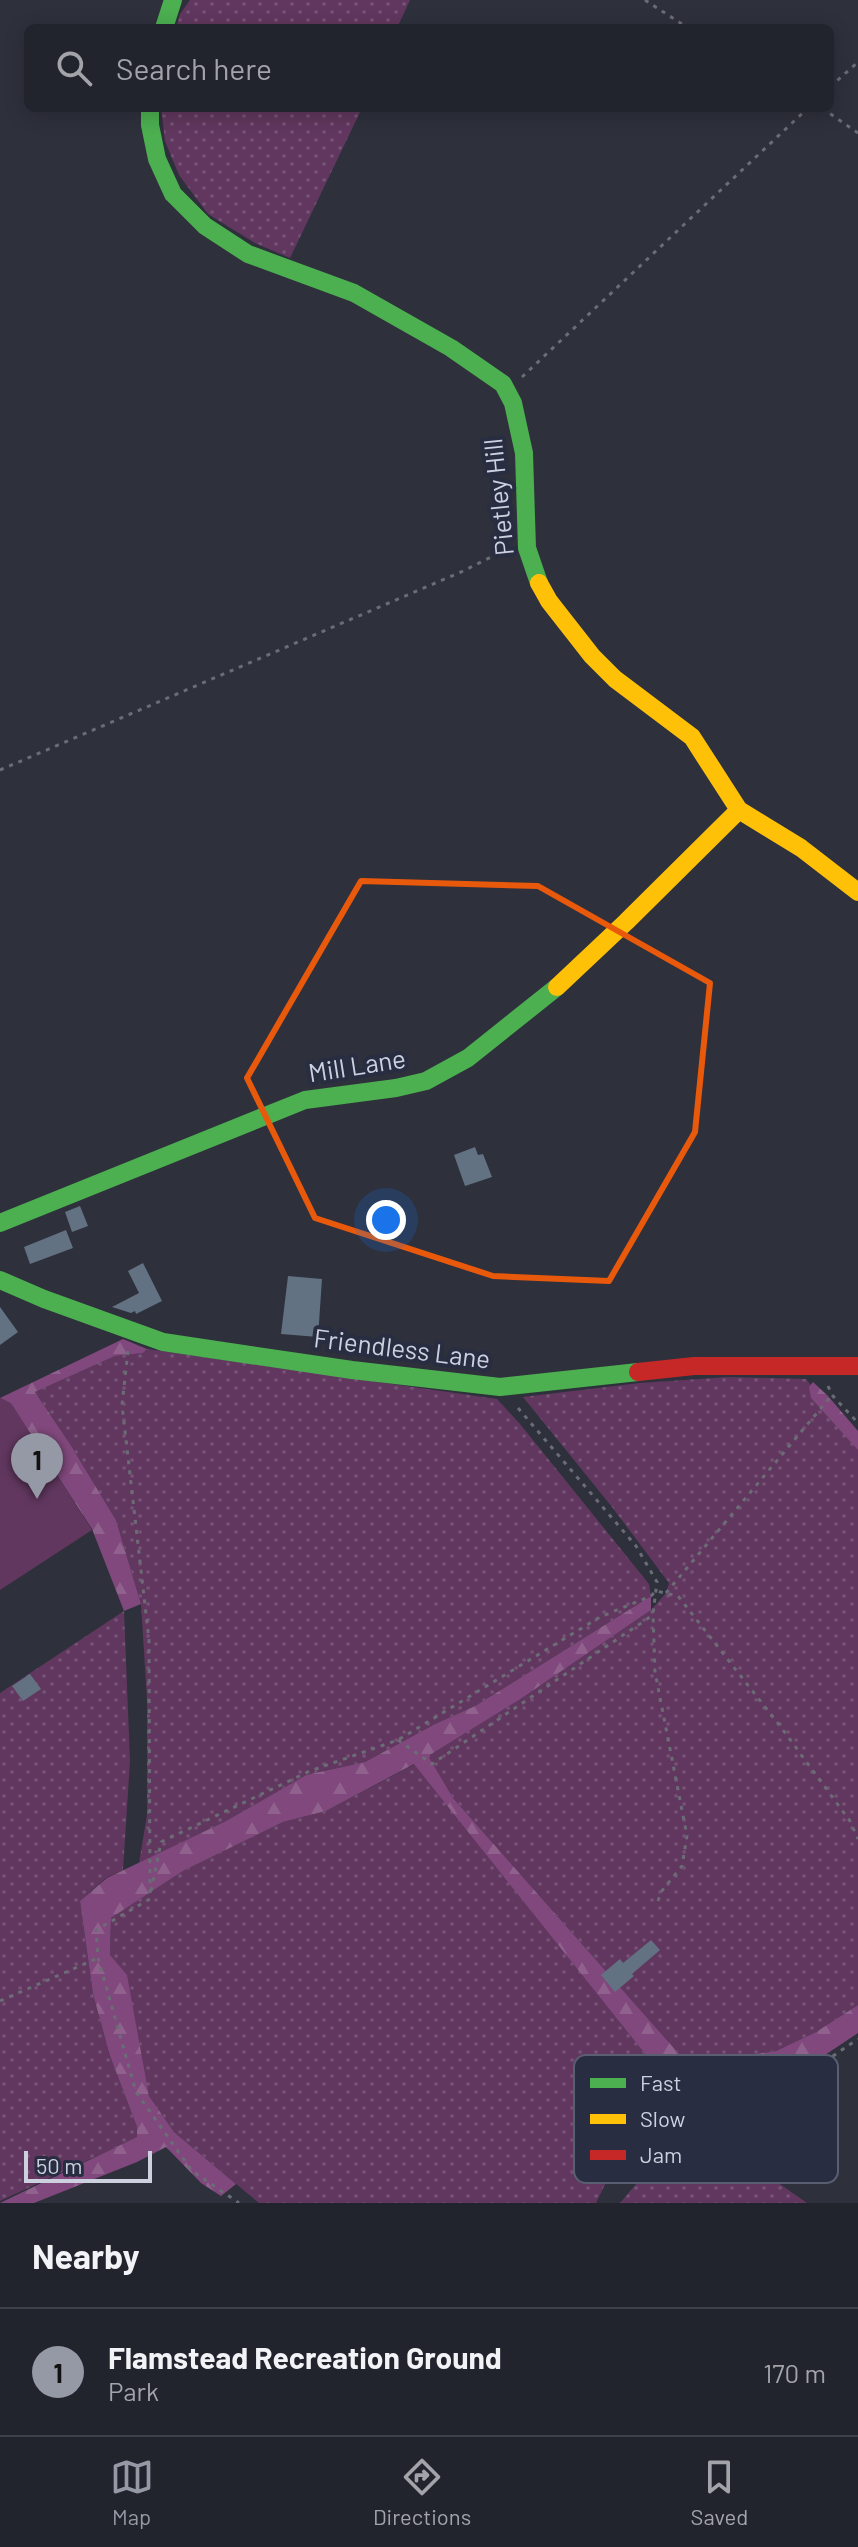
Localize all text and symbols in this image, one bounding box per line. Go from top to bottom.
search box [24,24,834,112]
icon: search [52,46,96,90]
text: Search here [116,50,272,86]
street label: Pietley Hill [476,437,519,557]
street label: Mill Lane [306,1042,408,1088]
your location [366,1200,406,1240]
street label: Friendless Lane [312,1321,492,1374]
pin: 1 [11,1433,63,1499]
legend [574,2055,838,2183]
text: Fast [640,2069,682,2095]
text: Slow [640,2105,685,2131]
text: Jam [640,2141,682,2167]
scale bar [24,2147,152,2183]
text: 50 m [36,2152,82,2178]
text: Nearby [32,2235,140,2276]
text: Flamstead Recreation Ground [108,2339,502,2375]
text: 1 [53,2357,63,2388]
text: 170 m [763,2357,826,2388]
text: Park [108,2375,159,2406]
tab: Map [110,2455,154,2529]
tab: Directions [373,2455,471,2529]
tab: Saved [691,2455,748,2529]

